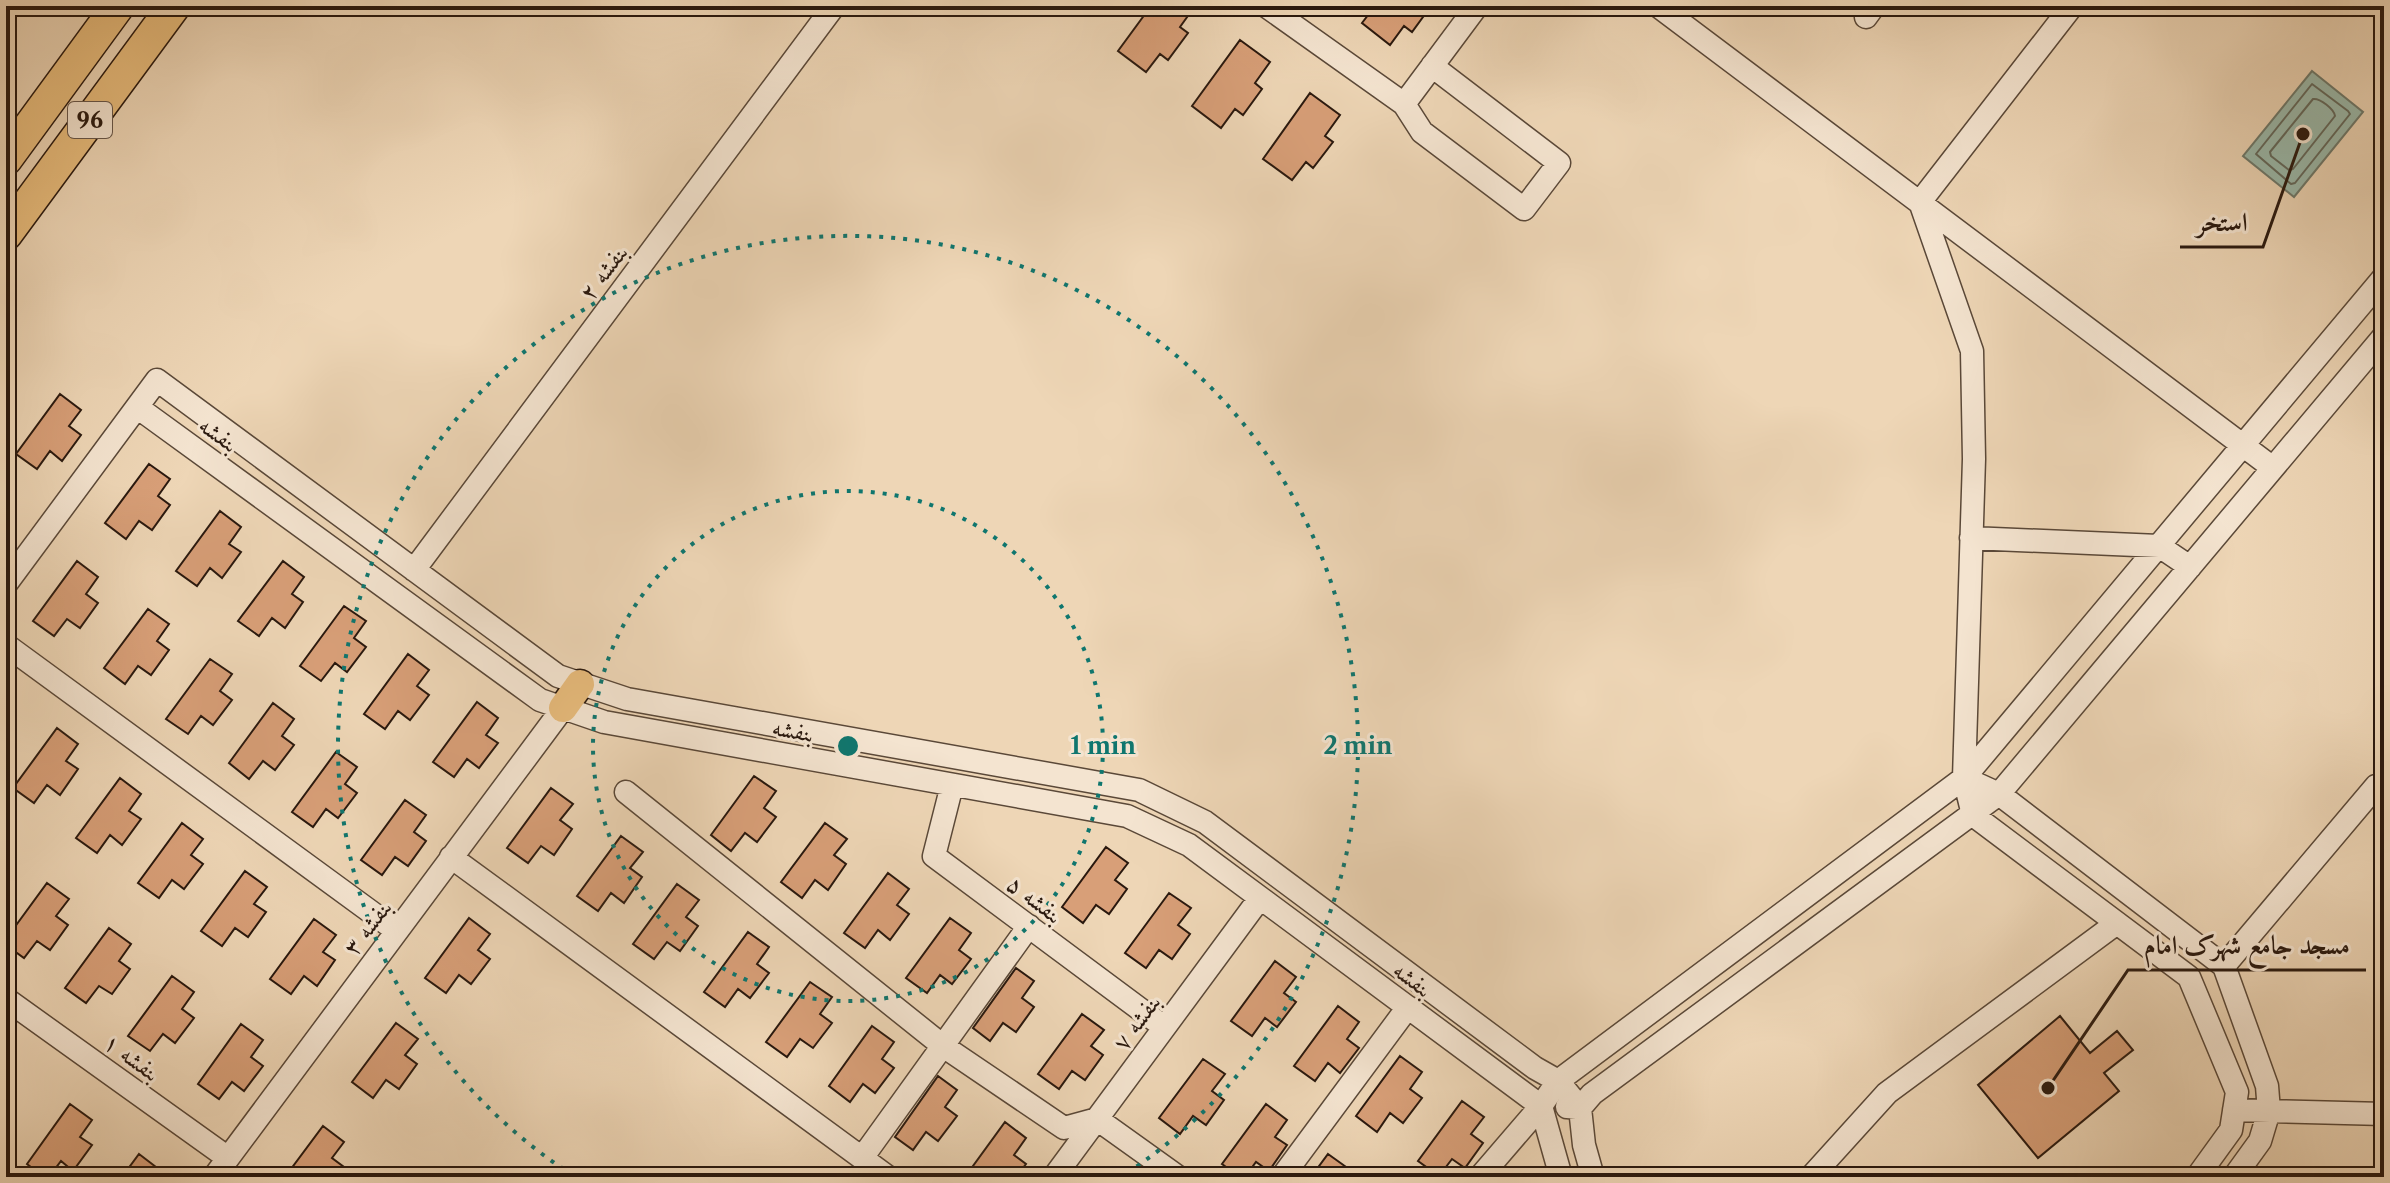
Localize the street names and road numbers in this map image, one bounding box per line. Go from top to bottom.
road number: 96 [68,102,112,138]
street label: بنفشه ۲ [573,238,633,306]
street label: بنفشه [194,410,244,458]
street label: بنفشه [770,712,816,748]
street label: بنفشه ۵ [1001,869,1069,929]
street label: بنفشه ۳ [337,893,397,961]
street label: بنفشه [1388,955,1438,1003]
street label: بنفشه ۷ [1106,988,1166,1056]
street label: بنفشه ۱ [98,1027,166,1087]

